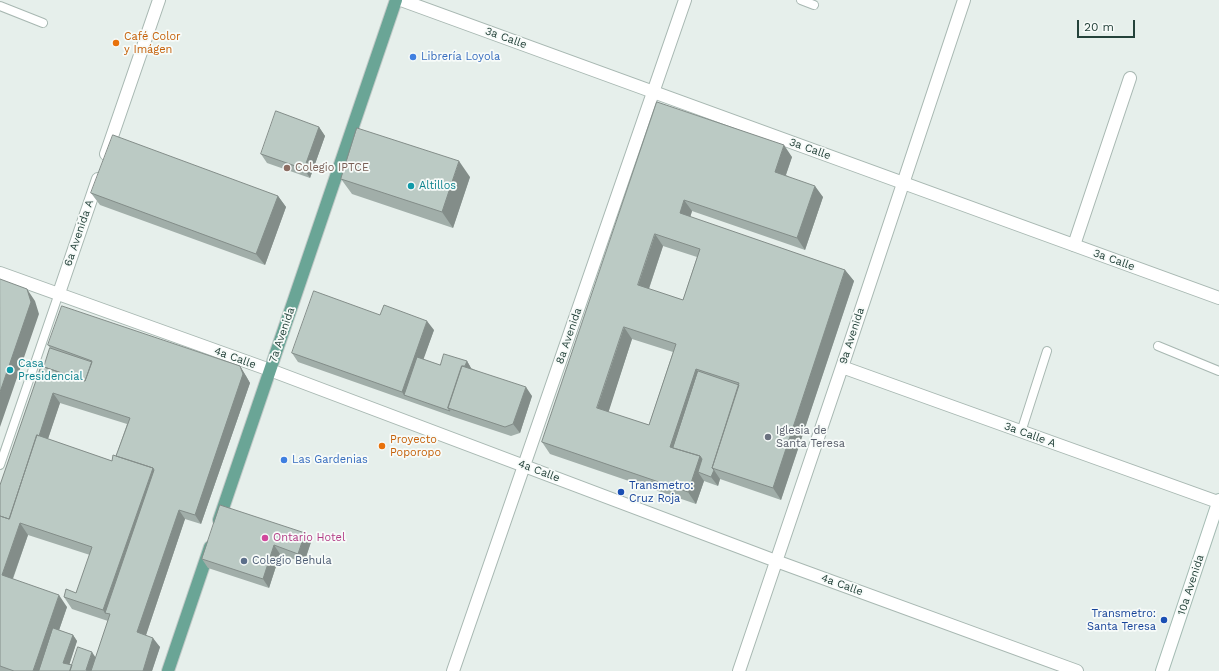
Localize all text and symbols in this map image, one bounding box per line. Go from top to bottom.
scale bar [1079,12,1137,38]
text: 20 m [1084,20,1114,34]
street label: 3a Calle [483,24,529,52]
place label: Café Color y Imágen [124,30,181,56]
marker: Café Color y Imágen [111,38,121,48]
place label: Librería Loyola [421,50,500,64]
marker: Librería Loyola [408,52,418,62]
street label: 3a Calle [787,135,833,163]
place label: Colegio IPTCE [295,161,369,175]
marker: Colegio IPTCE [282,163,292,173]
place label: Altillos [419,179,456,193]
marker: Altillos [406,181,416,191]
street label: 6a Avenida A [61,198,97,268]
street label: 3a Calle [1091,246,1137,274]
street label: 7a Avenida [266,306,298,364]
street label: 8a Avenida [553,306,585,366]
street label: 9a Avenida [837,306,867,366]
street label: 4a Calle [212,344,258,372]
place label: Casa Presidencial [18,357,83,383]
marker: Casa Presidencial [5,365,15,375]
street label: 3a Calle A [1002,420,1058,450]
place label: Iglesia de Santa Teresa [776,424,845,450]
marker: Iglesia de Santa Teresa [763,432,773,442]
place label: Proyecto Poporopo [390,433,441,459]
marker: Proyecto Poporopo [377,441,387,451]
place label: Las Gardenias [292,453,368,467]
marker: Las Gardenias [279,455,289,465]
street label: 4a Calle [516,457,562,485]
place label: Transmetro: Cruz Roja [629,479,693,505]
marker: Transmetro: Cruz Roja [616,487,626,497]
place label: Ontario Hotel [273,531,345,545]
marker: Ontario Hotel [260,533,270,543]
street label: 10a Avenida [1175,553,1207,617]
place label: Colegio Behula [252,554,332,568]
marker: Colegio Behula [239,556,249,566]
street label: 4a Calle [819,571,865,599]
place label: Transmetro: Santa Teresa [1087,607,1156,633]
marker: Transmetro: Santa Teresa [1159,615,1169,625]

